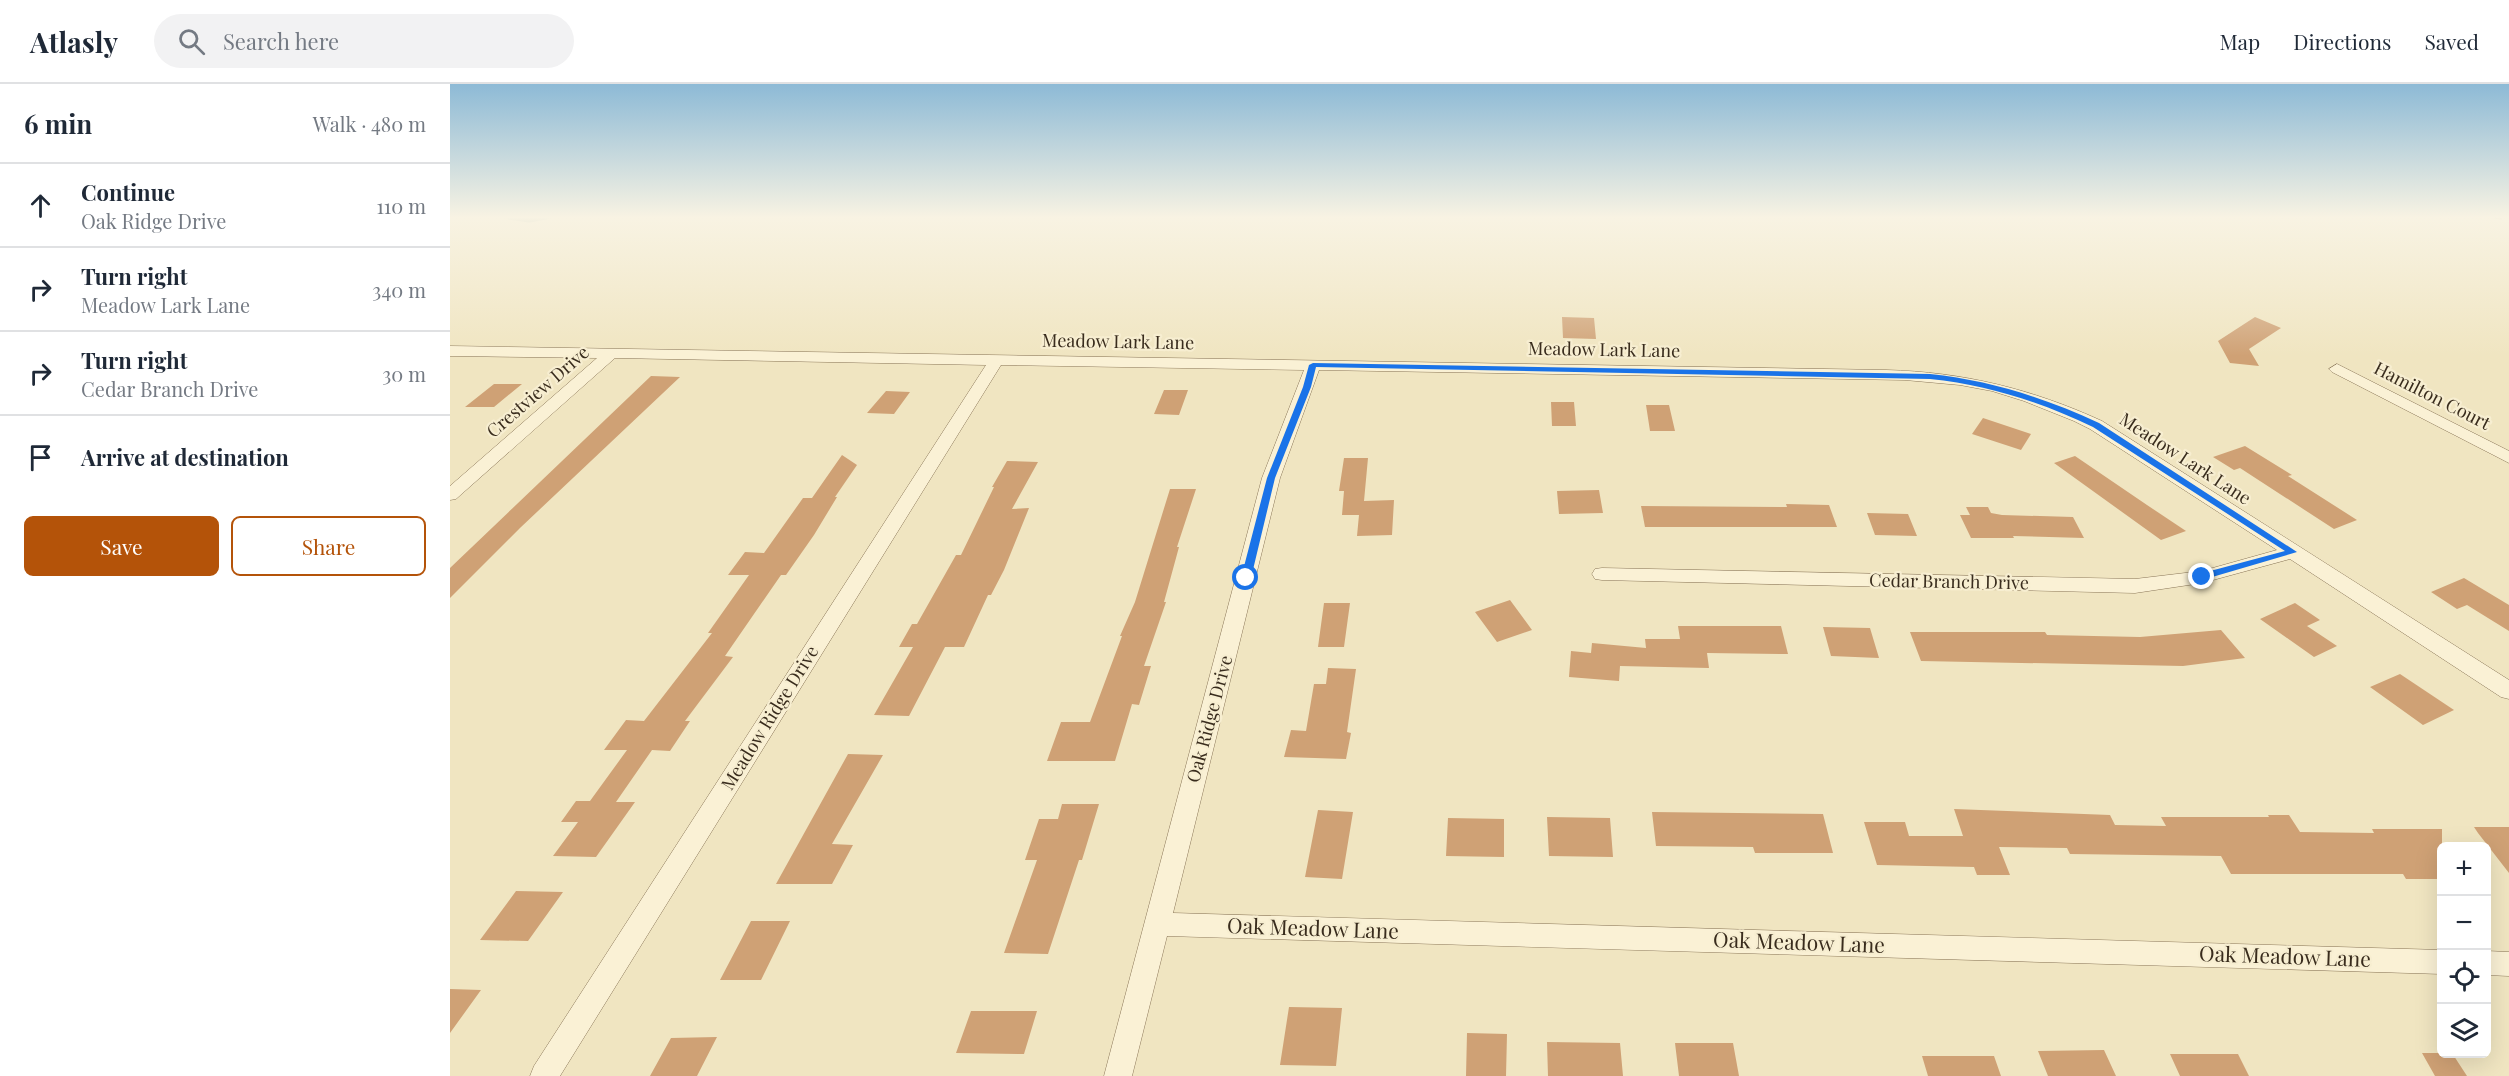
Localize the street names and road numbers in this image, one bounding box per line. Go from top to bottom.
street label: Meadow Lark Lane [1042,328,1194,354]
street label: Meadow Lark Lane [1528,336,1680,362]
street label: Crestview Drive [481,340,594,442]
street label: Hamilton Court [2370,355,2495,435]
street label: Meadow Lark Lane [2115,407,2256,510]
street label: Cedar Branch Drive [1869,568,2029,594]
street label: Meadow Ridge Drive [715,641,823,794]
street label: Oak Ridge Drive [1181,652,1238,785]
street label: Oak Meadow Lane [1227,910,1399,944]
street label: Oak Meadow Lane [1713,924,1885,958]
street label: Oak Meadow Lane [2199,938,2371,972]

